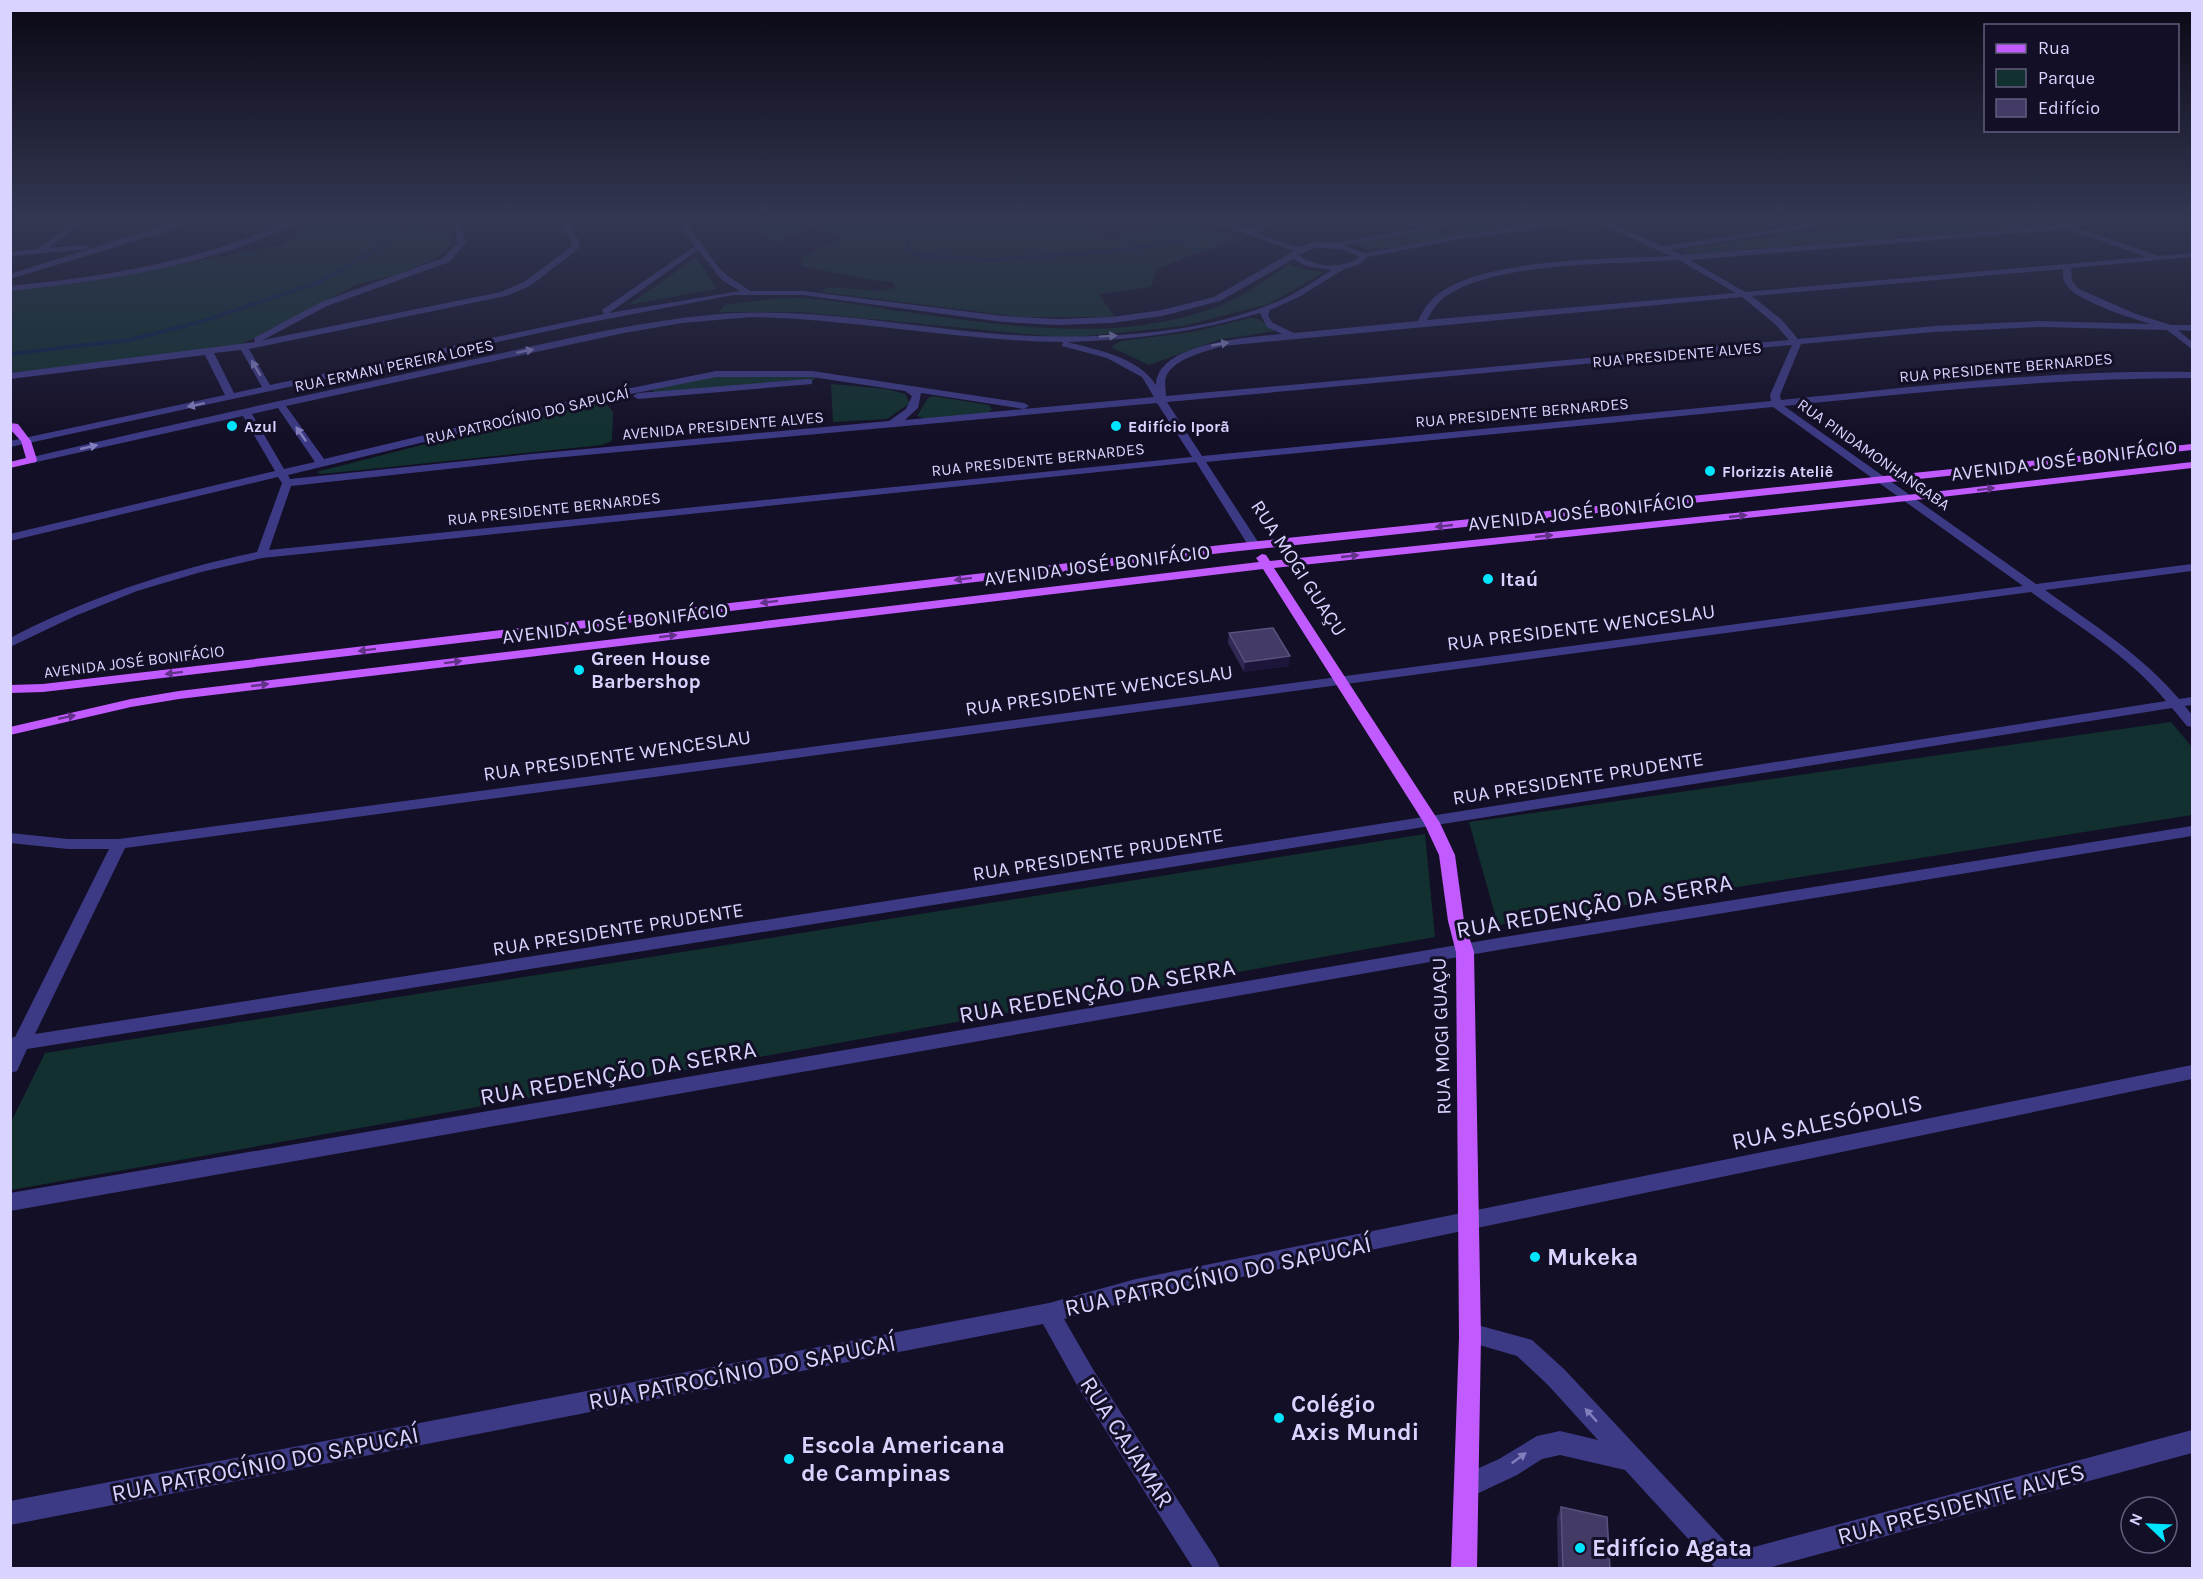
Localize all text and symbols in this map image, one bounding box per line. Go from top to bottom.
legend [1984,24,2179,132]
text: Rua [2038,37,2070,59]
text: Parque [2038,67,2095,89]
text: Edifício [2038,97,2100,119]
one-way arrow [1099,332,1118,341]
street label: RUA ERMANI PEREIRA LOPES [293,335,495,396]
street label: RUA PRESIDENTE ALVES [1592,338,1763,371]
one-way arrow [1210,339,1229,348]
one-way arrow [516,346,535,356]
street label: RUA PRESIDENTE BERNARDES [1899,349,2114,386]
one-way arrow [251,359,261,376]
street label: RUA PATROCÍNIO DO SAPUCAÍ [423,383,631,448]
street label: RUA PRESIDENTE BERNARDES [1415,394,1630,431]
street label: RUA PINDAMONHANGABA [1794,395,1954,514]
one-way arrow [186,401,205,410]
street label: AVENIDA PRESIDENTE ALVES [621,407,825,444]
place label: Azul [244,417,277,436]
place label: Edifício Iporã [1128,417,1230,436]
marker: Azul [225,419,239,433]
marker: Edifício Iporã [1109,419,1123,433]
one-way arrow [295,427,307,443]
street label: AVENIDA JOSÉ BONIFÁCIO [1950,434,2178,486]
street label: RUA PRESIDENTE BERNARDES [931,439,1146,480]
one-way arrow [80,442,98,452]
place label: Florizzis Ateliê [1722,462,1833,481]
marker: Florizzis Ateliê [1703,464,1717,478]
one-way arrow [1977,484,1996,494]
street label: RUA PRESIDENTE BERNARDES [447,488,662,529]
street label: AVENIDA JOSÉ BONIFÁCIO [1467,488,1695,536]
street label: RUA MOGI GUAÇU [1246,496,1351,641]
one-way arrow [1729,511,1748,521]
one-way arrow [1435,521,1454,531]
one-way arrow [1535,531,1554,541]
street label: AVENIDA JOSÉ BONIFÁCIO [983,539,1211,591]
one-way arrow [1341,551,1360,561]
place label: Itaú [1500,568,1538,591]
marker: Itaú [1481,572,1495,586]
one-way arrow [953,575,972,584]
street label: AVENIDA JOSÉ BONIFÁCIO [501,597,729,649]
one-way arrow [760,598,779,607]
street label: RUA PRESIDENTE WENCESLAU [1446,600,1717,655]
one-way arrow [658,632,677,641]
street label: AVENIDA JOSÉ BONIFÁCIO [43,641,226,682]
one-way arrow [358,645,377,655]
place label: Green House Barbershop [591,647,710,693]
one-way arrow [444,657,463,667]
street label: RUA PRESIDENTE WENCESLAU [964,660,1234,721]
marker: Green House Barbershop [572,663,586,677]
one-way arrow [164,668,183,678]
one-way arrow [250,681,269,690]
one-way arrow [58,711,76,721]
street label: RUA PRESIDENTE WENCESLAU [482,725,752,786]
street label: RUA PRESIDENTE PRUDENTE [1451,747,1705,810]
street label: RUA PRESIDENTE PRUDENTE [971,823,1225,886]
street label: RUA REDENÇÃO DA SERRA [1454,868,1735,944]
street label: RUA PRESIDENTE PRUDENTE [491,898,745,961]
street label: RUA REDENÇÃO DA SERRA [957,953,1238,1029]
street label: RUA MOGI GUAÇU [1427,957,1456,1115]
street label: RUA REDENÇÃO DA SERRA [478,1035,759,1111]
street label: RUA SALESÓPOLIS [1729,1088,1925,1156]
street label: RUA PATROCÍNIO DO SAPUCAÍ [1062,1229,1375,1322]
place label: Mukeka [1547,1243,1638,1271]
marker: Mukeka [1528,1250,1542,1264]
street label: RUA PATROCÍNIO DO SAPUCAÍ [586,1327,899,1416]
street label: RUA CAJAMAR [1074,1371,1180,1513]
place label: Colégio Axis Mundi [1291,1390,1420,1446]
one-way arrow [1585,1408,1598,1423]
marker: Colégio Axis Mundi [1272,1411,1286,1425]
street label: RUA PATROCÍNIO DO SAPUCAÍ [109,1419,422,1508]
place label: Escola Americana de Campinas [801,1431,1005,1487]
marker: Escola Americana de Campinas [782,1452,796,1466]
one-way arrow [1511,1452,1527,1464]
street label: RUA PRESIDENTE ALVES [1834,1457,2088,1551]
north arrow [2119,1495,2179,1555]
text: N [2125,1510,2147,1528]
place label: Edifício Agata [1592,1534,1752,1562]
marker: Edifício Agata [1573,1541,1587,1555]

